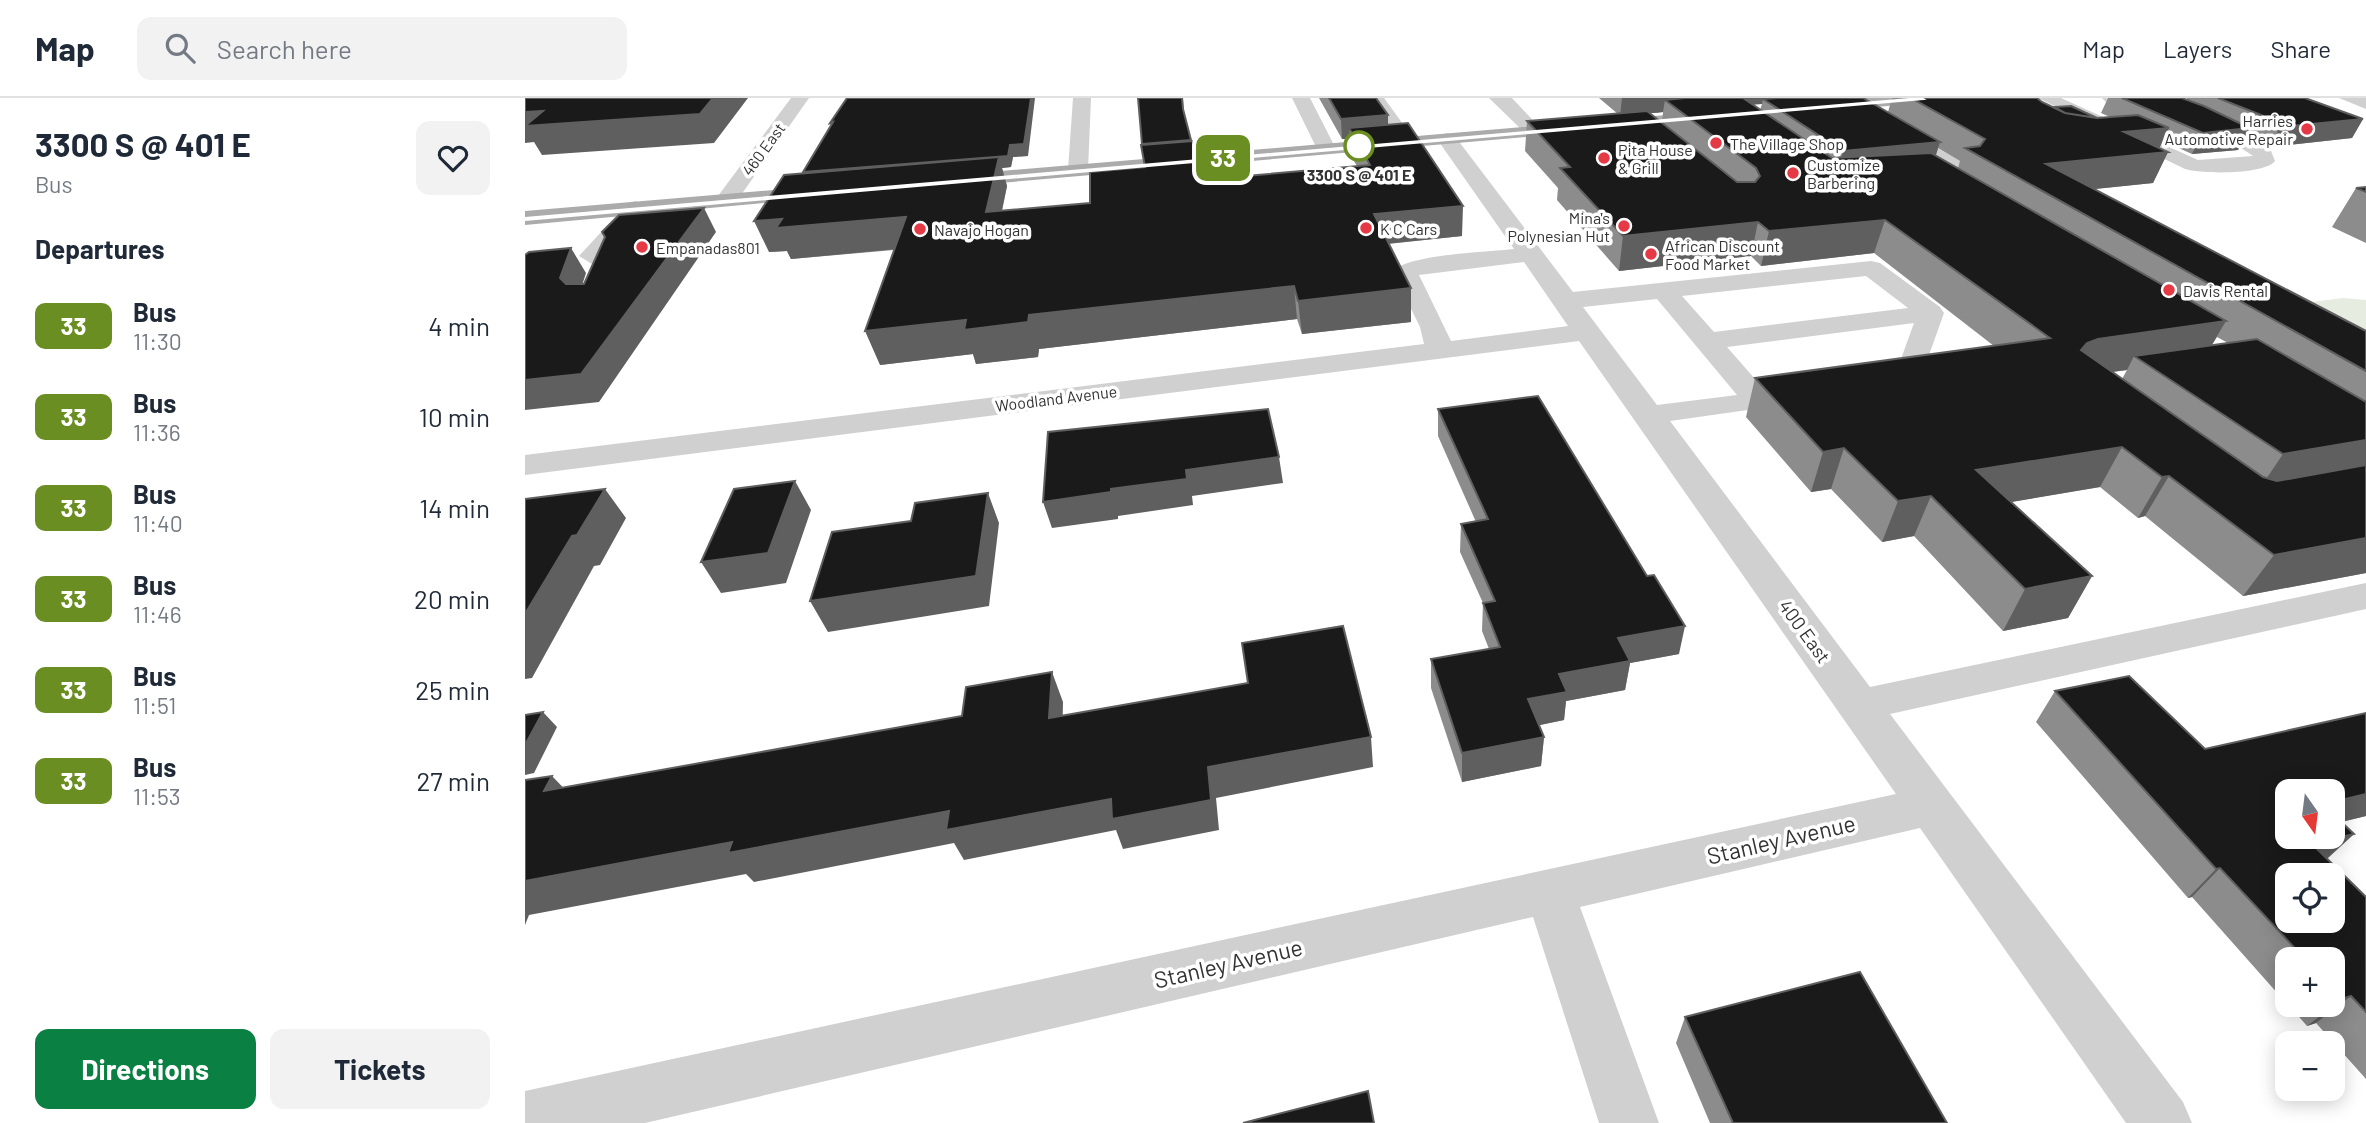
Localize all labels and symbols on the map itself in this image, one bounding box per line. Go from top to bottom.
place label: Harries Automotive Repair [2165,111,2293,148]
street label: 460 East [737,119,789,179]
marker: Harries Automotive Repair [2299,121,2315,137]
marker: 3300 S @ 401 E [1344,131,1374,161]
place label: The Village Shop [1730,134,1844,153]
line badge: 33 [1191,135,1255,181]
marker: The Village Shop [1708,135,1724,151]
place label: Pita House & Grill [1618,140,1693,177]
marker: Pita House & Grill [1596,150,1612,166]
place label: Customize Barbering [1807,155,1880,192]
place label: 3300 S @ 401 E [1307,165,1411,184]
marker: Customize Barbering [1785,165,1801,181]
place label: Mina's Polynesian Hut [1508,208,1610,245]
marker: Mina's Polynesian Hut [1616,218,1632,234]
place label: K C Cars [1380,219,1437,238]
place label: Navajo Hogan [934,220,1029,239]
marker: K C Cars [1358,220,1374,236]
marker: Navajo Hogan [912,221,928,237]
place label: African Discount Food Market [1665,236,1780,273]
place label: Empanadas801 [656,238,760,257]
marker: Empanadas801 [634,239,650,255]
marker: African Discount Food Market [1643,246,1659,262]
place label: Davis Rental [2183,281,2268,300]
marker: Davis Rental [2161,282,2177,298]
street label: Woodland Avenue [994,381,1118,415]
street label: 400 East [1774,595,1836,667]
north arrow [2275,779,2345,849]
street label: Stanley Avenue [1704,808,1858,870]
street label: Stanley Avenue [1151,932,1305,994]

